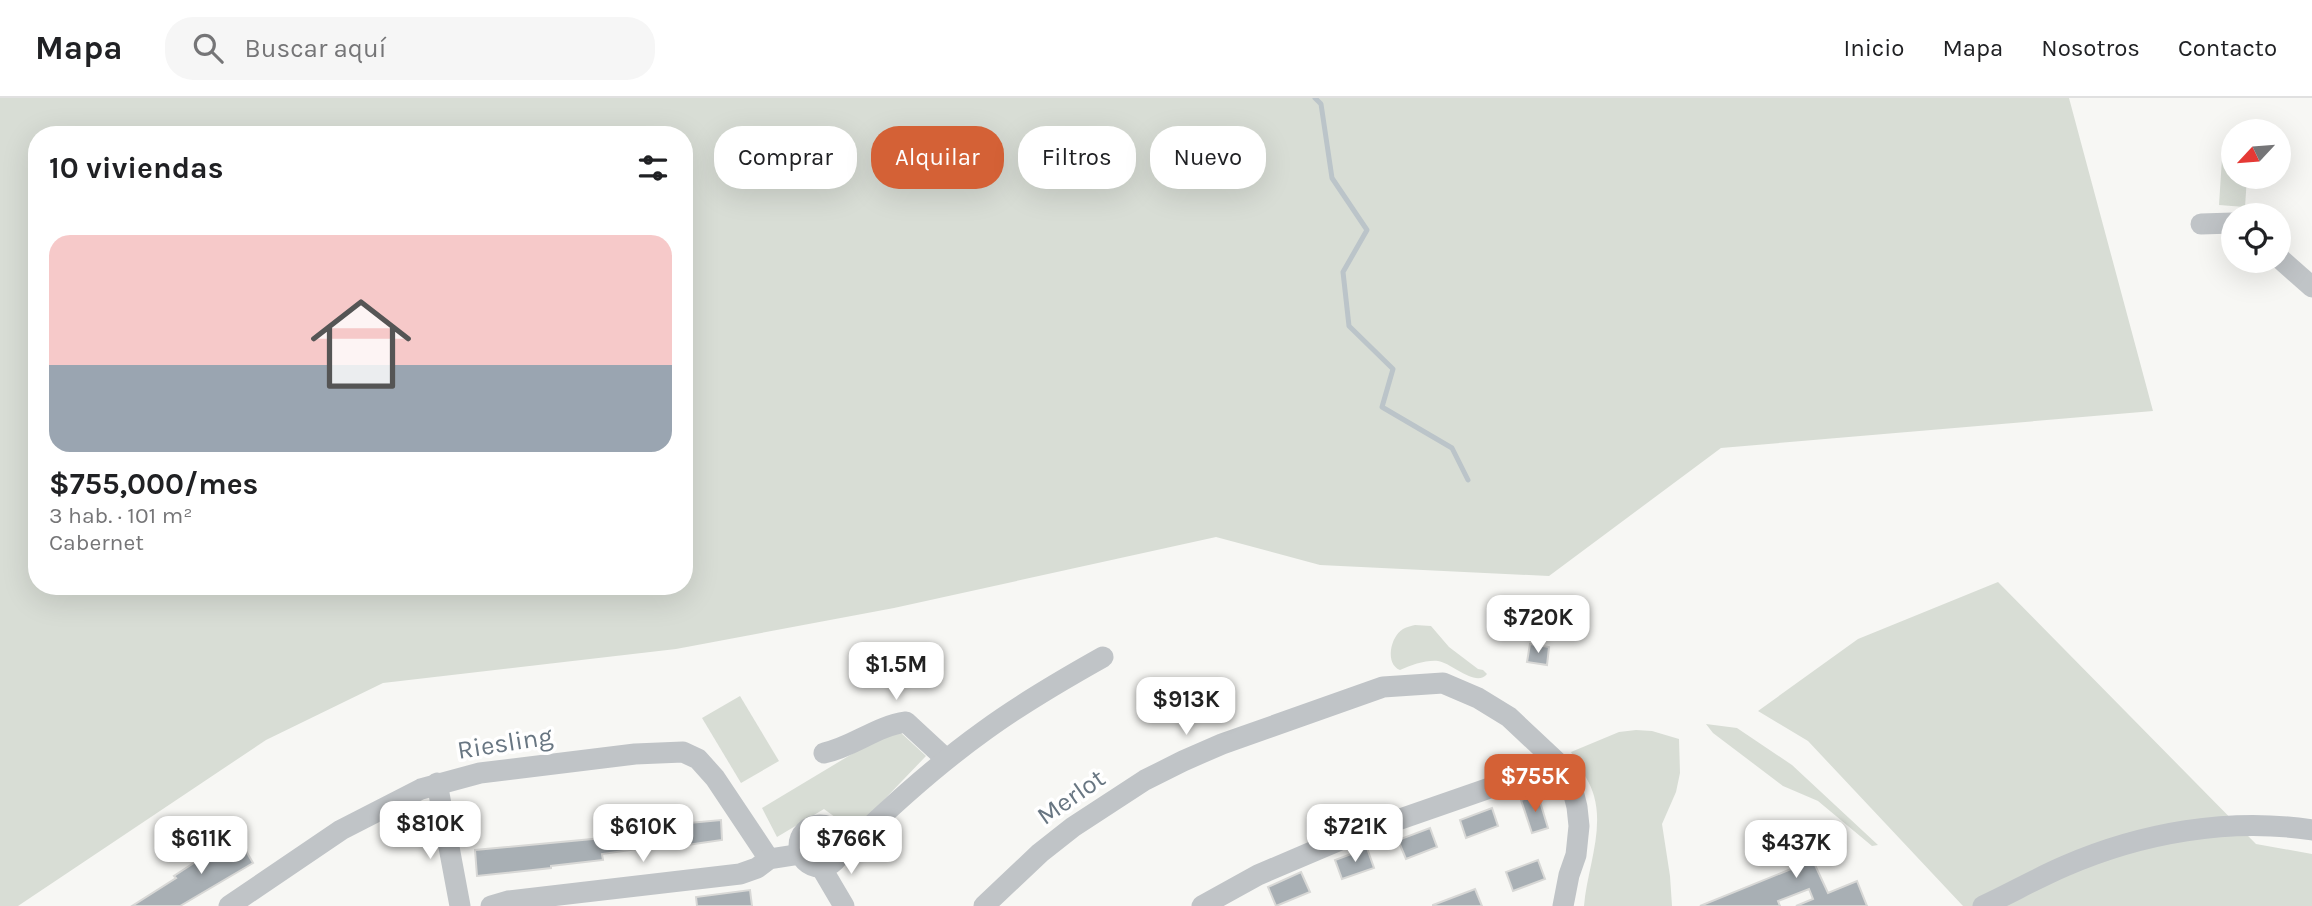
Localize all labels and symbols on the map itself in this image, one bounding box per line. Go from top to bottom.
north arrow [2221,119,2291,189]
pin: $720K [1489,596,1587,655]
pin: $1.5M [847,642,945,702]
pin: $913K [1137,678,1235,737]
street label: Riesling [455,720,555,766]
pin: $755K [1486,754,1584,814]
street label: Merlot [1031,762,1111,832]
pin: $810K [381,802,479,861]
pin: $610K [594,804,692,864]
pin: $721K [1306,804,1404,864]
pin: $611K [152,816,250,876]
pin: $766K [802,816,900,876]
pin: $437K [1747,820,1845,880]

